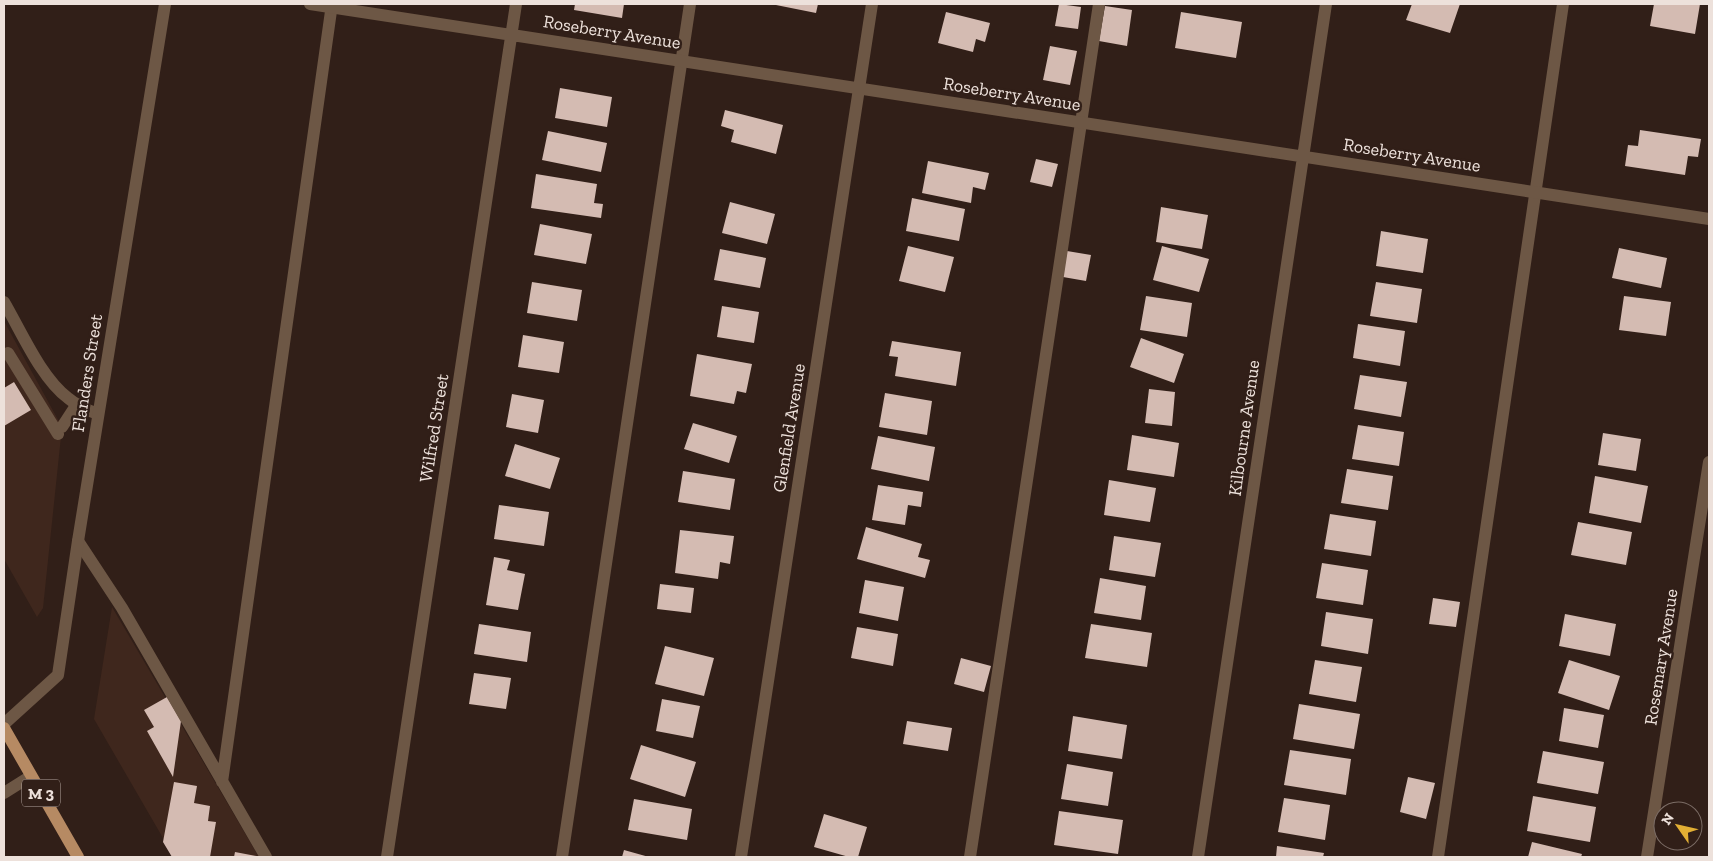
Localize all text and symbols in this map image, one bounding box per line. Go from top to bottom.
street label: Roseberry Avenue [542,10,682,54]
street label: Roseberry Avenue [942,72,1082,116]
street label: Roseberry Avenue [1342,133,1482,177]
street label: Flanders Street [67,312,107,434]
street label: Kilbourne Avenue [1224,359,1264,497]
street label: Glenfield Avenue [768,362,810,494]
street label: Wilfred Street [415,372,453,484]
street label: Rosemary Avenue [1639,587,1683,727]
road number: M 3 [22,780,60,806]
north arrow [1653,801,1703,851]
text: N [1658,810,1678,828]

